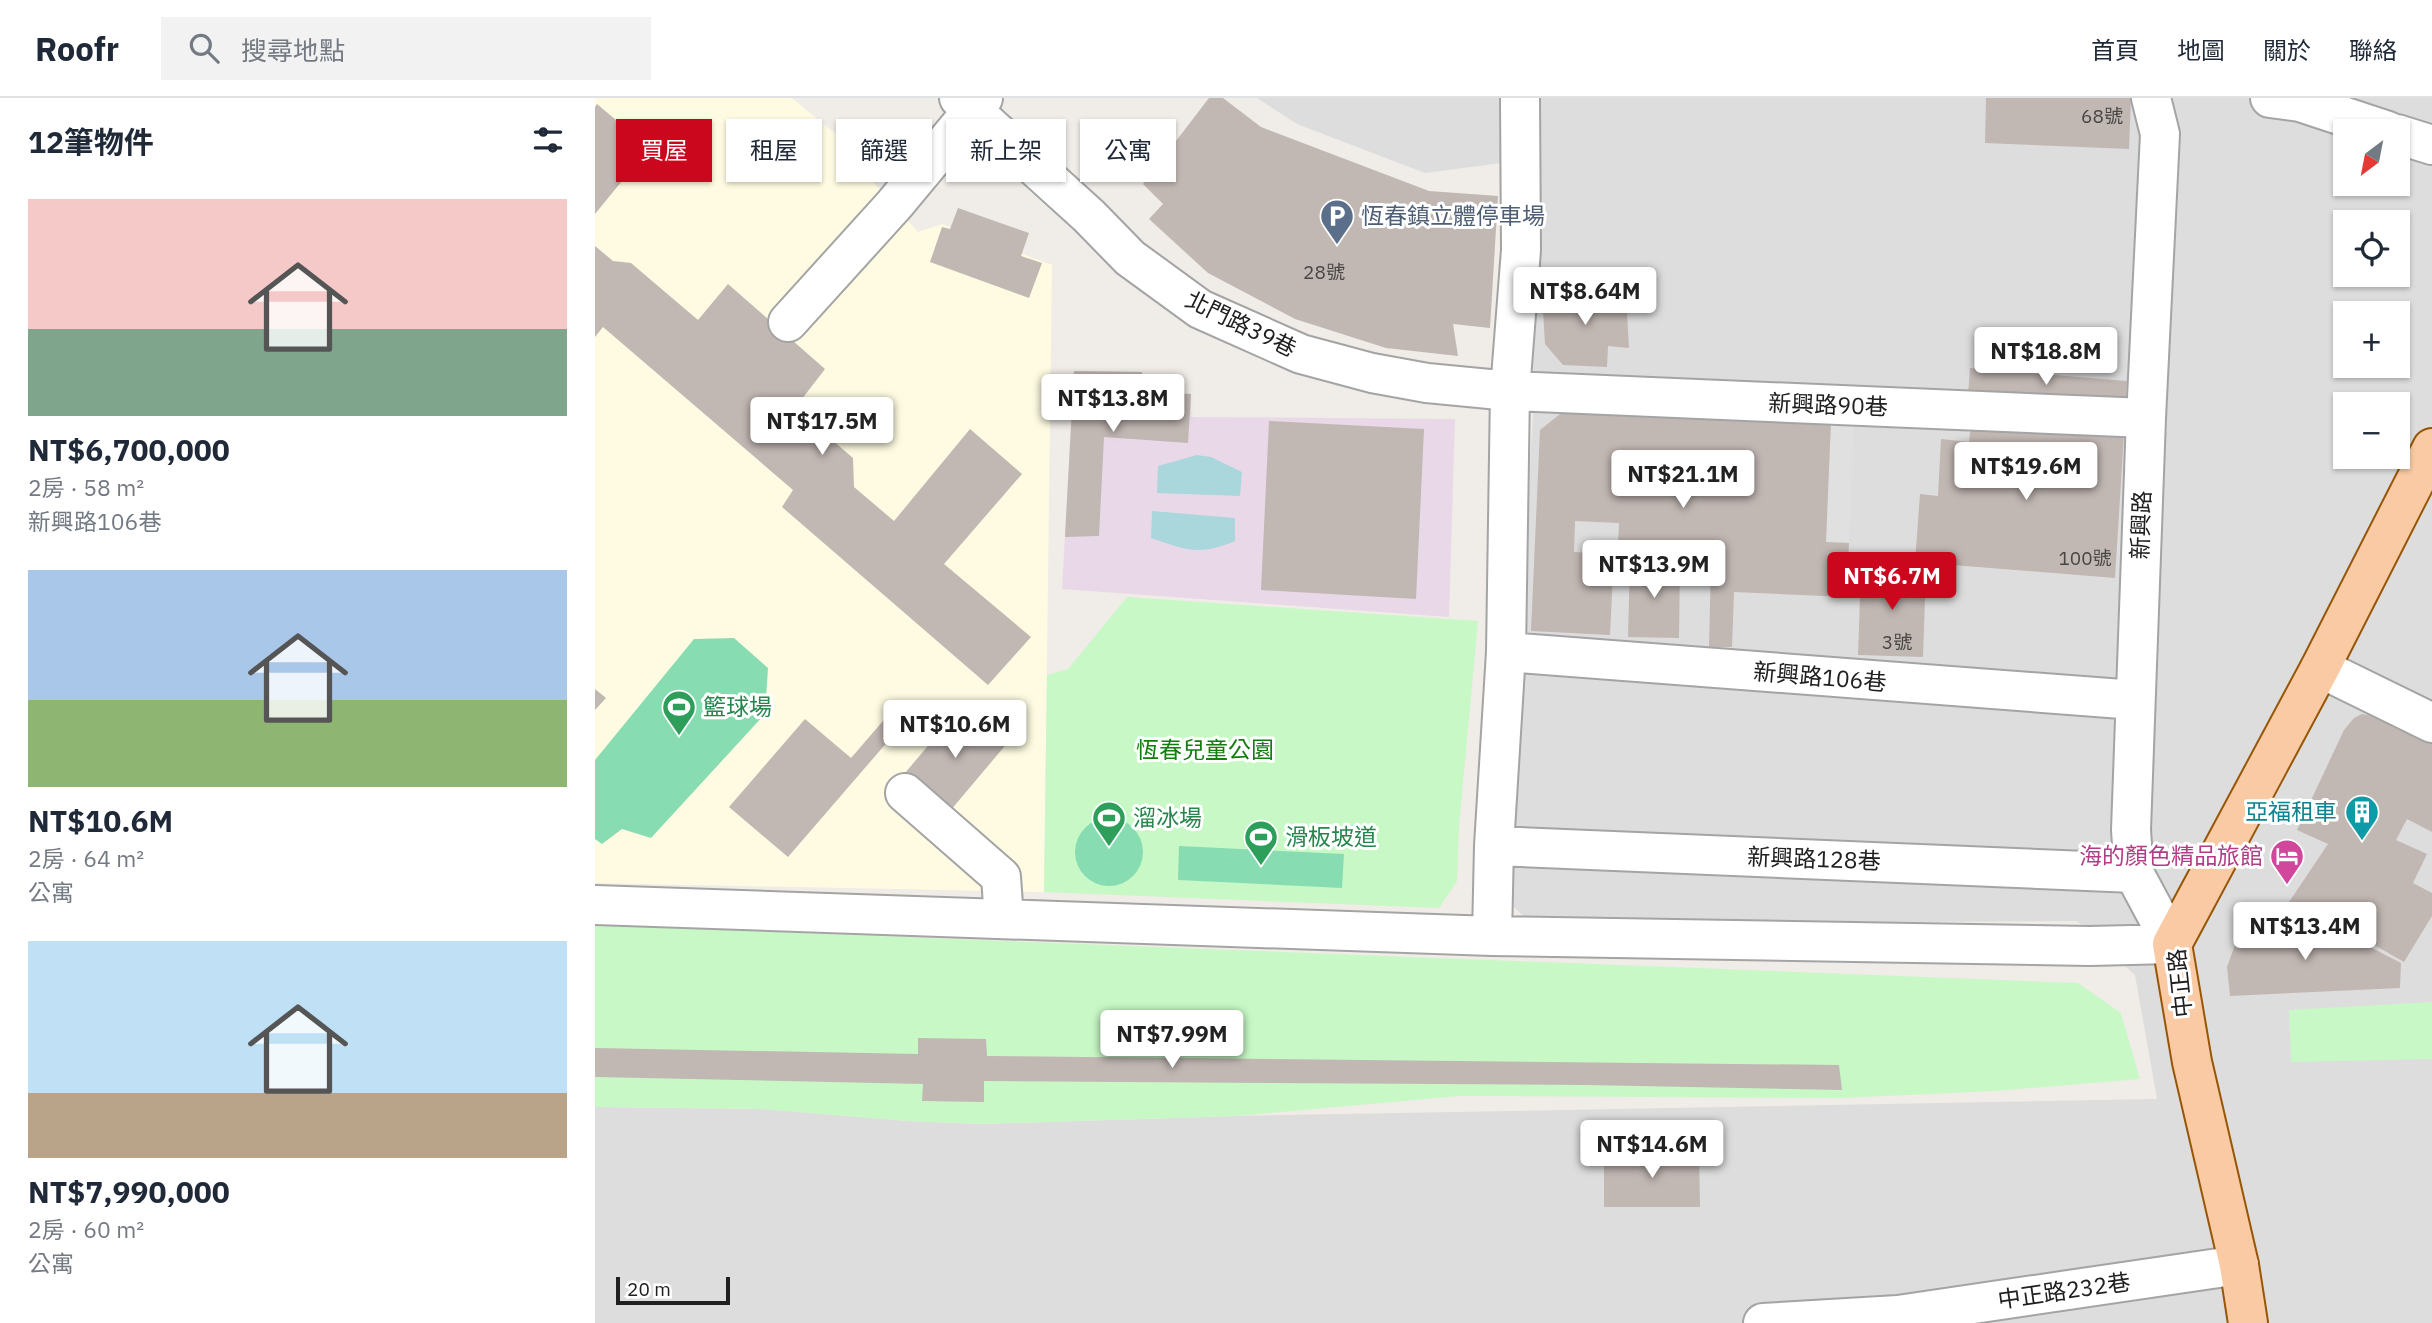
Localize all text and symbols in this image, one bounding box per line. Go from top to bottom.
search box [161,17,651,80]
text: Roofr [35,27,119,70]
icon: search [185,29,223,67]
text: 搜尋地點 [241,33,345,67]
text: 首頁 [2091,34,2139,66]
text: 地圖 [2177,34,2225,66]
text: 關於 [2263,34,2311,66]
text: 聯絡 [2349,34,2397,66]
house number: 68號 [2081,104,2123,128]
chip: 買屋 [616,119,712,182]
chip: 租屋 [726,119,822,182]
chip: 篩選 [836,119,932,182]
chip: 新上架 [946,119,1066,182]
chip: 公寓 [1080,119,1176,182]
north arrow [2333,119,2410,196]
map controls [2333,119,2410,469]
icon: filters [529,121,567,159]
text: 12筆物件 [28,122,154,161]
parking icon: 恆春鎮立體停車場 [1318,197,1356,246]
place label: 恆春鎮立體停車場 [1361,200,1545,230]
button: locate [2333,210,2410,287]
icon: home [235,244,361,370]
house number: 28號 [1303,260,1345,284]
pin: NT$8.64M [1513,268,1657,327]
text: NT$8.64M [1529,275,1641,305]
street label: 北門路39巷 [1181,283,1302,363]
button: + [2333,301,2410,378]
pin: NT$18.8M [1974,328,2118,387]
text: NT$18.8M [1990,335,2102,365]
pin: NT$13.8M [1041,374,1185,434]
text: NT$13.8M [1057,382,1169,412]
street label: 新興路90巷 [1768,387,1888,421]
button: − [2333,392,2410,469]
pin: NT$17.5M [750,398,894,457]
text: NT$17.5M [766,405,878,435]
text: NT$6,700,000 [28,430,230,469]
pin: NT$19.6M [1954,442,2098,502]
pin: NT$21.1M [1611,450,1755,510]
text: NT$19.6M [1970,450,2082,480]
text: NT$21.1M [1627,458,1739,488]
text: 2房 · 58 m² [28,472,144,502]
street label: 新興路 [2124,490,2156,560]
text: 新興路106巷 [28,506,161,536]
pin: NT$13.9M [1582,540,1726,600]
house number: 100號 [2058,546,2112,570]
text: NT$13.9M [1598,548,1710,578]
pin: NT$6.7M [1827,552,1957,612]
text: NT$6.7M [1843,560,1941,590]
icon: home [235,615,361,741]
house number: 3號 [1882,630,1912,654]
street label: 新興路106巷 [1752,655,1888,697]
sports icon: 籃球場 [660,688,698,737]
place label: 籃球場 [703,691,772,721]
pin: NT$10.6M [883,700,1027,760]
text: NT$10.6M [899,708,1011,738]
park label: 恆春兒童公園 [1136,734,1274,764]
building icon: 亞福租車 [2343,793,2381,842]
place label: 亞福租車 [2245,796,2337,826]
sports icon: 溜冰場 [1090,799,1128,848]
text: NT$10.6M [28,801,173,840]
place label: 溜冰場 [1133,802,1202,832]
sports icon: 滑板坡道 [1242,818,1280,867]
place label: 滑板坡道 [1285,821,1377,851]
hotel icon: 海的顏色精品旅館 [2268,837,2306,886]
place label: 海的顏色精品旅館 [2079,840,2263,870]
street label: 新興路128巷 [1747,841,1881,875]
text: 2房 · 64 m² [28,843,144,873]
text: 公寓 [28,877,74,907]
pin: NT$13.4M [2233,902,2377,962]
text: NT$13.4M [2249,910,2361,940]
street label: 中正路 [2160,947,2198,1019]
icon: home [235,986,361,1112]
pin: NT$7.99M [1100,1010,1244,1070]
text: NT$7.99M [1116,1018,1228,1048]
pin: NT$14.6M [1580,1121,1724,1180]
text: NT$14.6M [1596,1128,1708,1158]
text: NT$7,990,000 [28,1172,230,1211]
text: 2房 · 60 m² [28,1214,144,1244]
text: 公寓 [28,1248,74,1278]
street label: 中正路232巷 [1996,1266,2132,1314]
scale bar [616,1274,730,1306]
text: 20 m [627,1277,671,1301]

